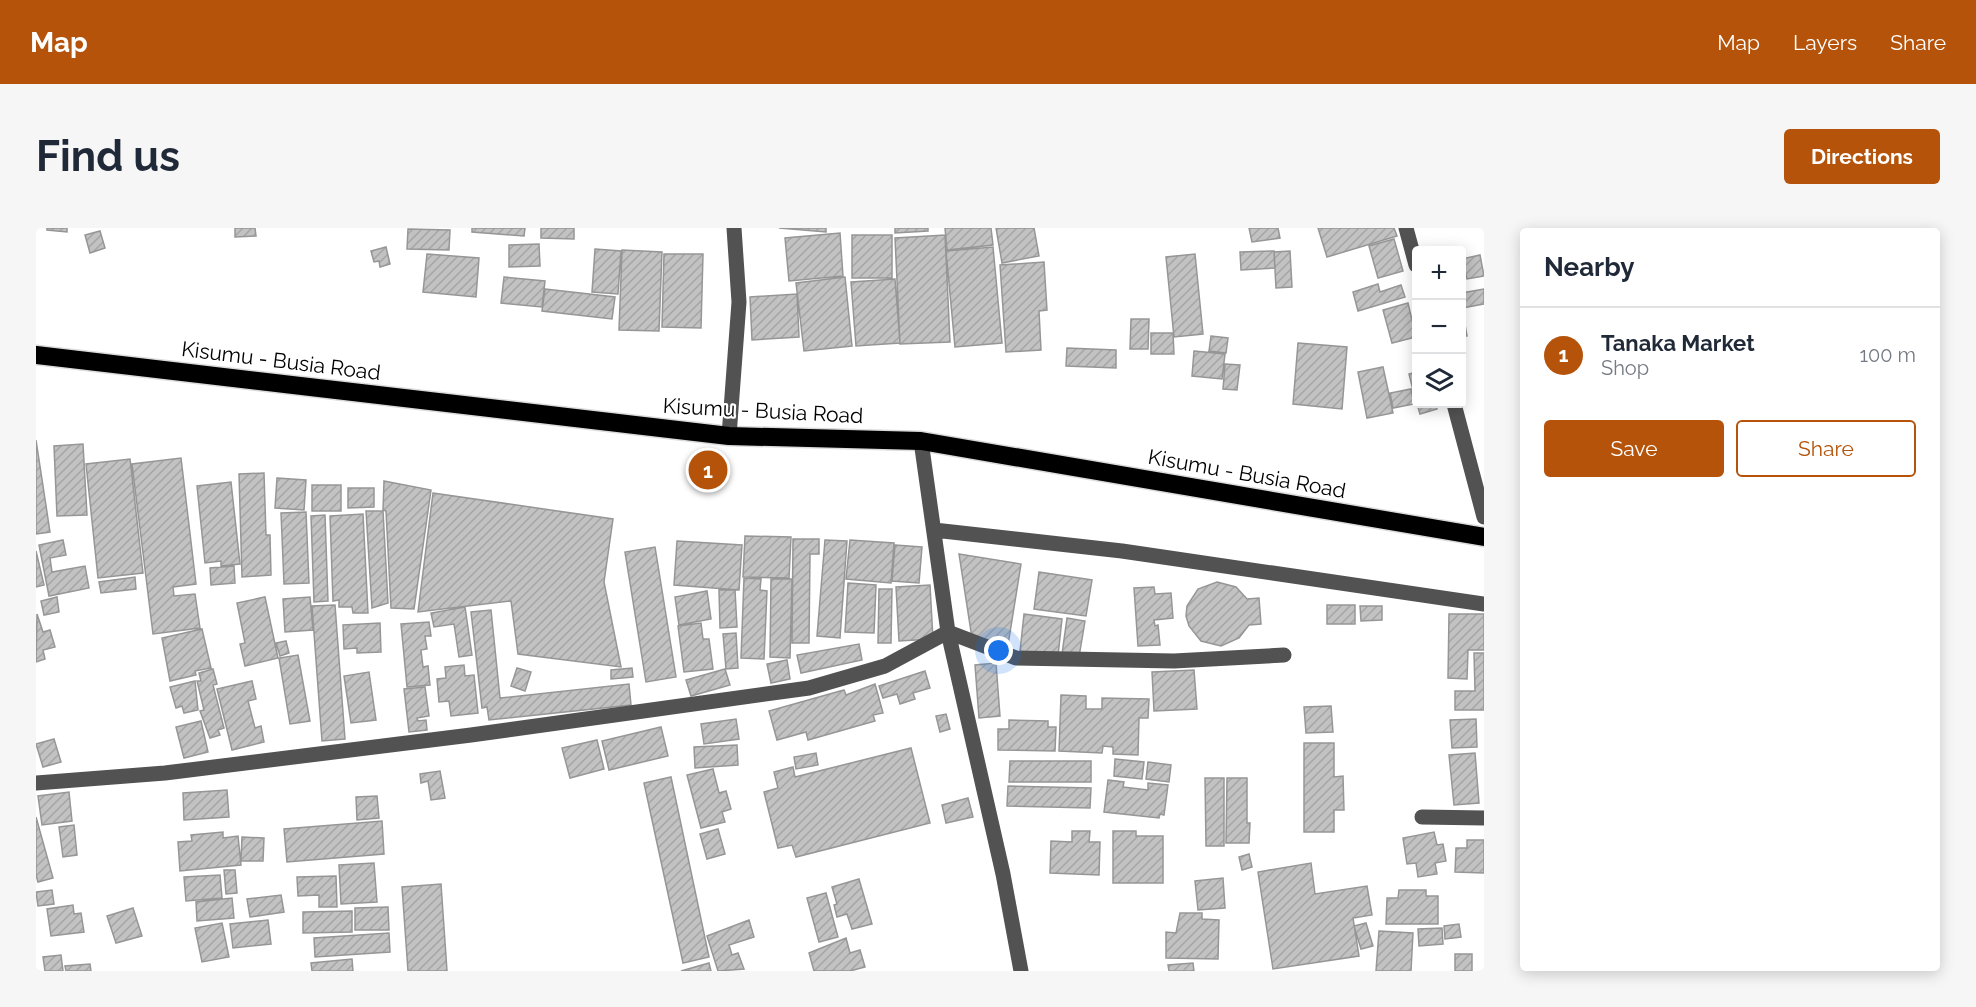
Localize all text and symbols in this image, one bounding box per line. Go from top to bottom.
text: Map [30,26,88,59]
text: Map [1717,30,1760,55]
text: Layers [1793,30,1857,55]
text: Share [1890,30,1946,55]
button: Directions [1784,129,1940,184]
text: Find us [36,132,180,181]
map controls [1412,246,1466,408]
button: + [1412,246,1466,300]
text: Nearby [1544,252,1634,282]
button: − [1412,300,1466,354]
text: Tanaka Market [1601,330,1755,356]
street label: Kisumu - Busia Road [180,336,382,385]
text: 1 [1559,343,1568,367]
text: 100 m [1859,343,1916,367]
button: layers [1412,354,1466,408]
text: Shop [1601,356,1649,380]
street label: Kisumu - Busia Road [662,393,864,428]
button: Save [1544,420,1724,477]
button: Share [1736,420,1916,477]
street label: Kisumu - Busia Road [1146,444,1348,503]
pin: 1 [688,448,728,492]
your location [984,636,1013,665]

